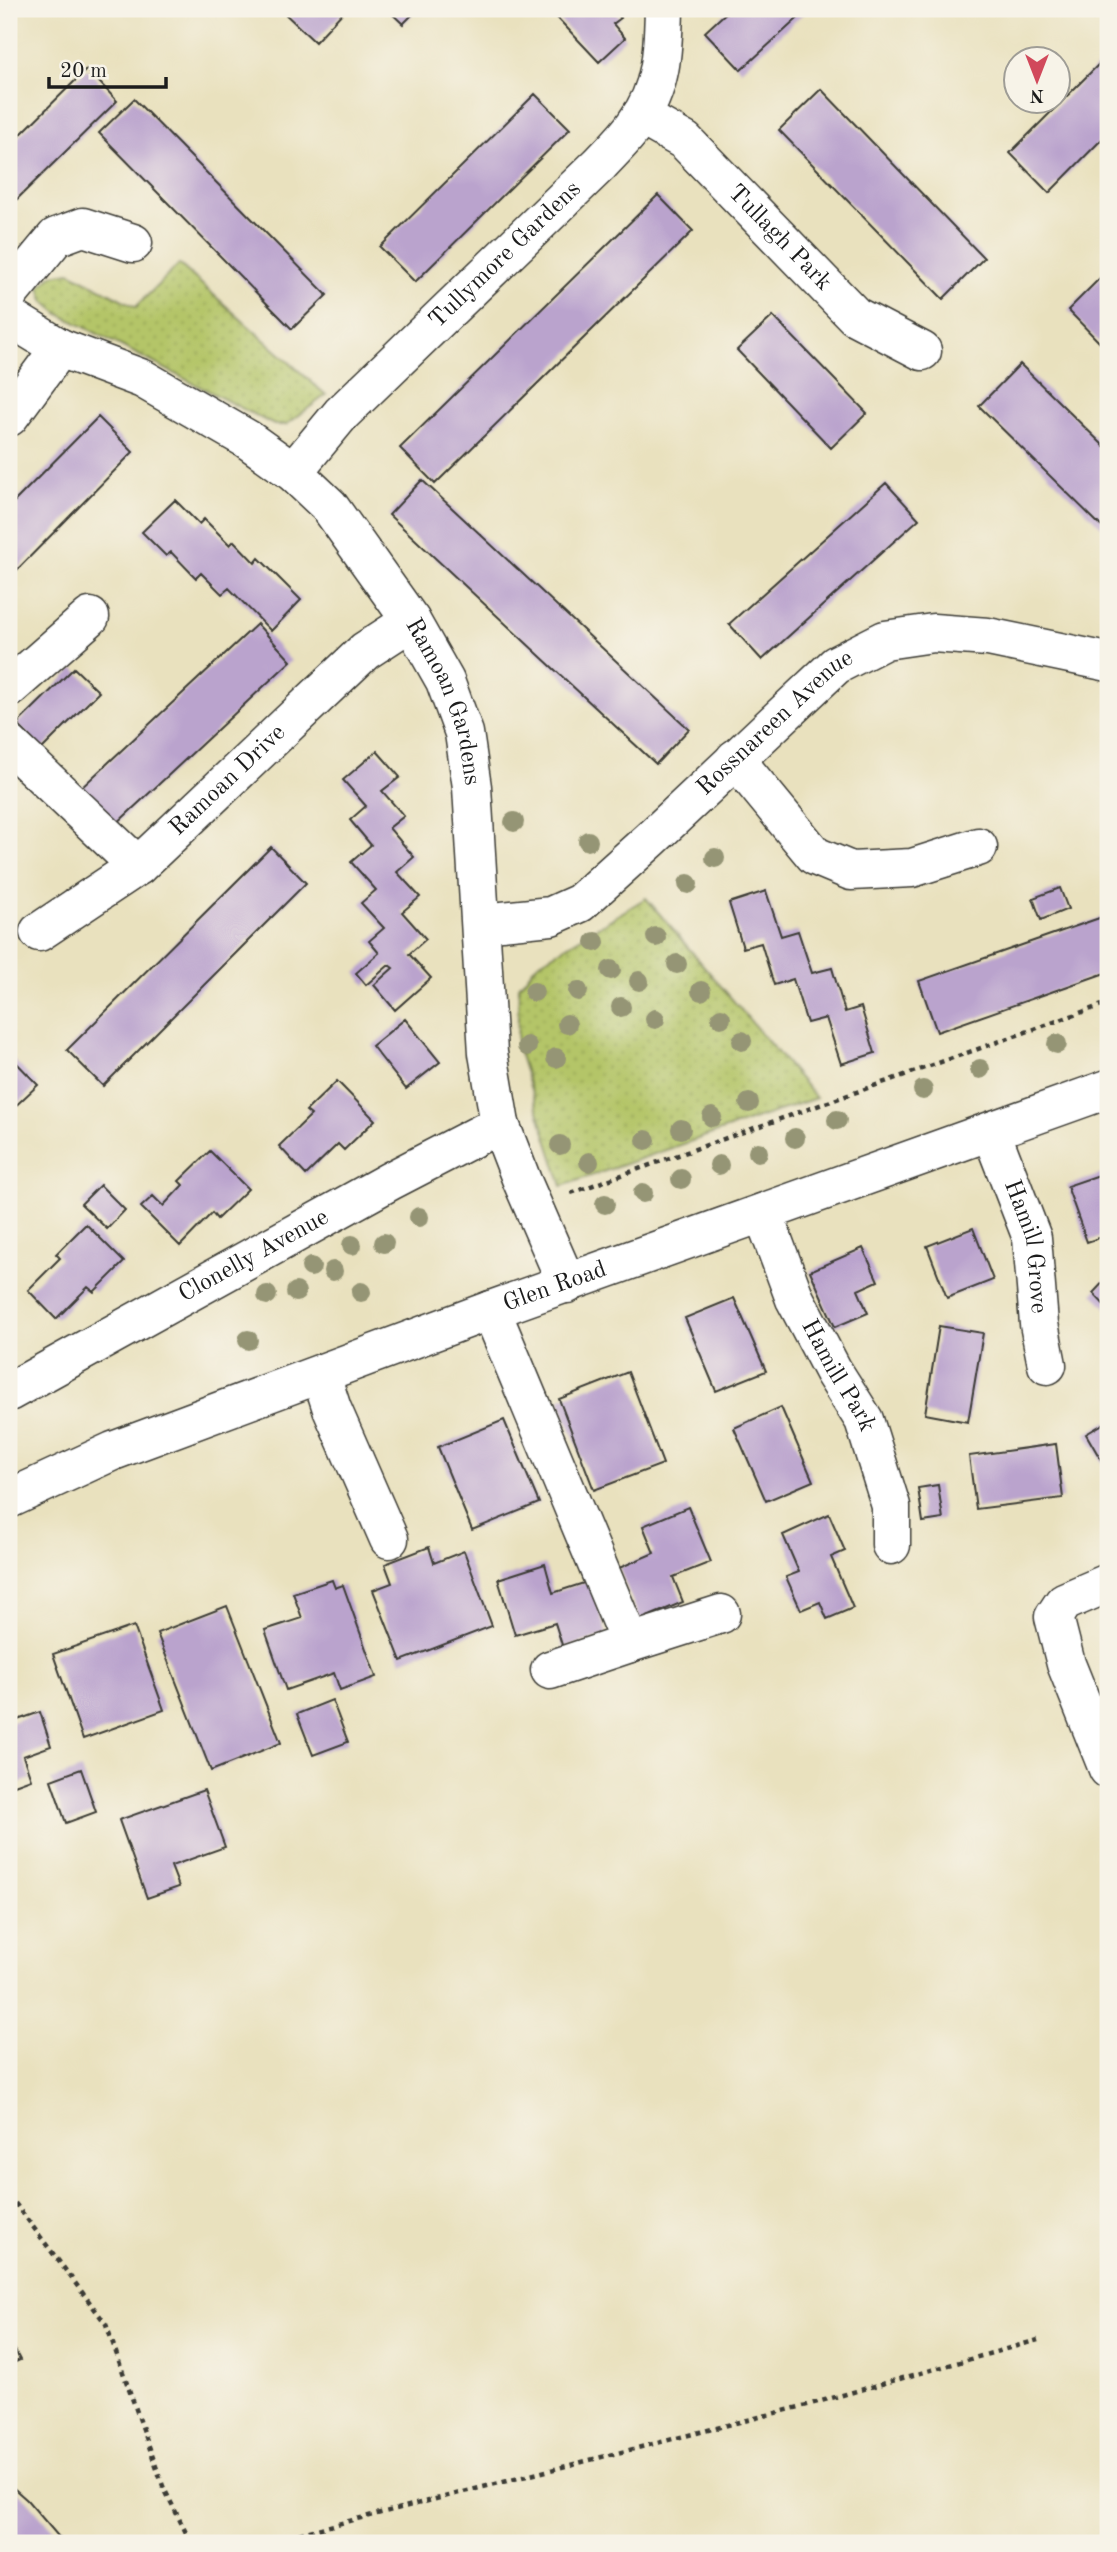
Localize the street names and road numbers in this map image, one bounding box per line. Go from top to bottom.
street label: Tullymore Gardens [425,177,586,333]
street label: Tullagh Park [723,181,836,296]
street label: Ramoan Gardens [400,615,484,787]
street label: Rossnareen Avenue [693,646,857,801]
street label: Ramoan Drive [166,721,290,841]
street label: Hamill Grove [999,1177,1050,1314]
street label: Clonelly Avenue [175,1205,333,1307]
street label: Glen Road [500,1258,610,1317]
street label: Hamill Park [796,1316,879,1435]

